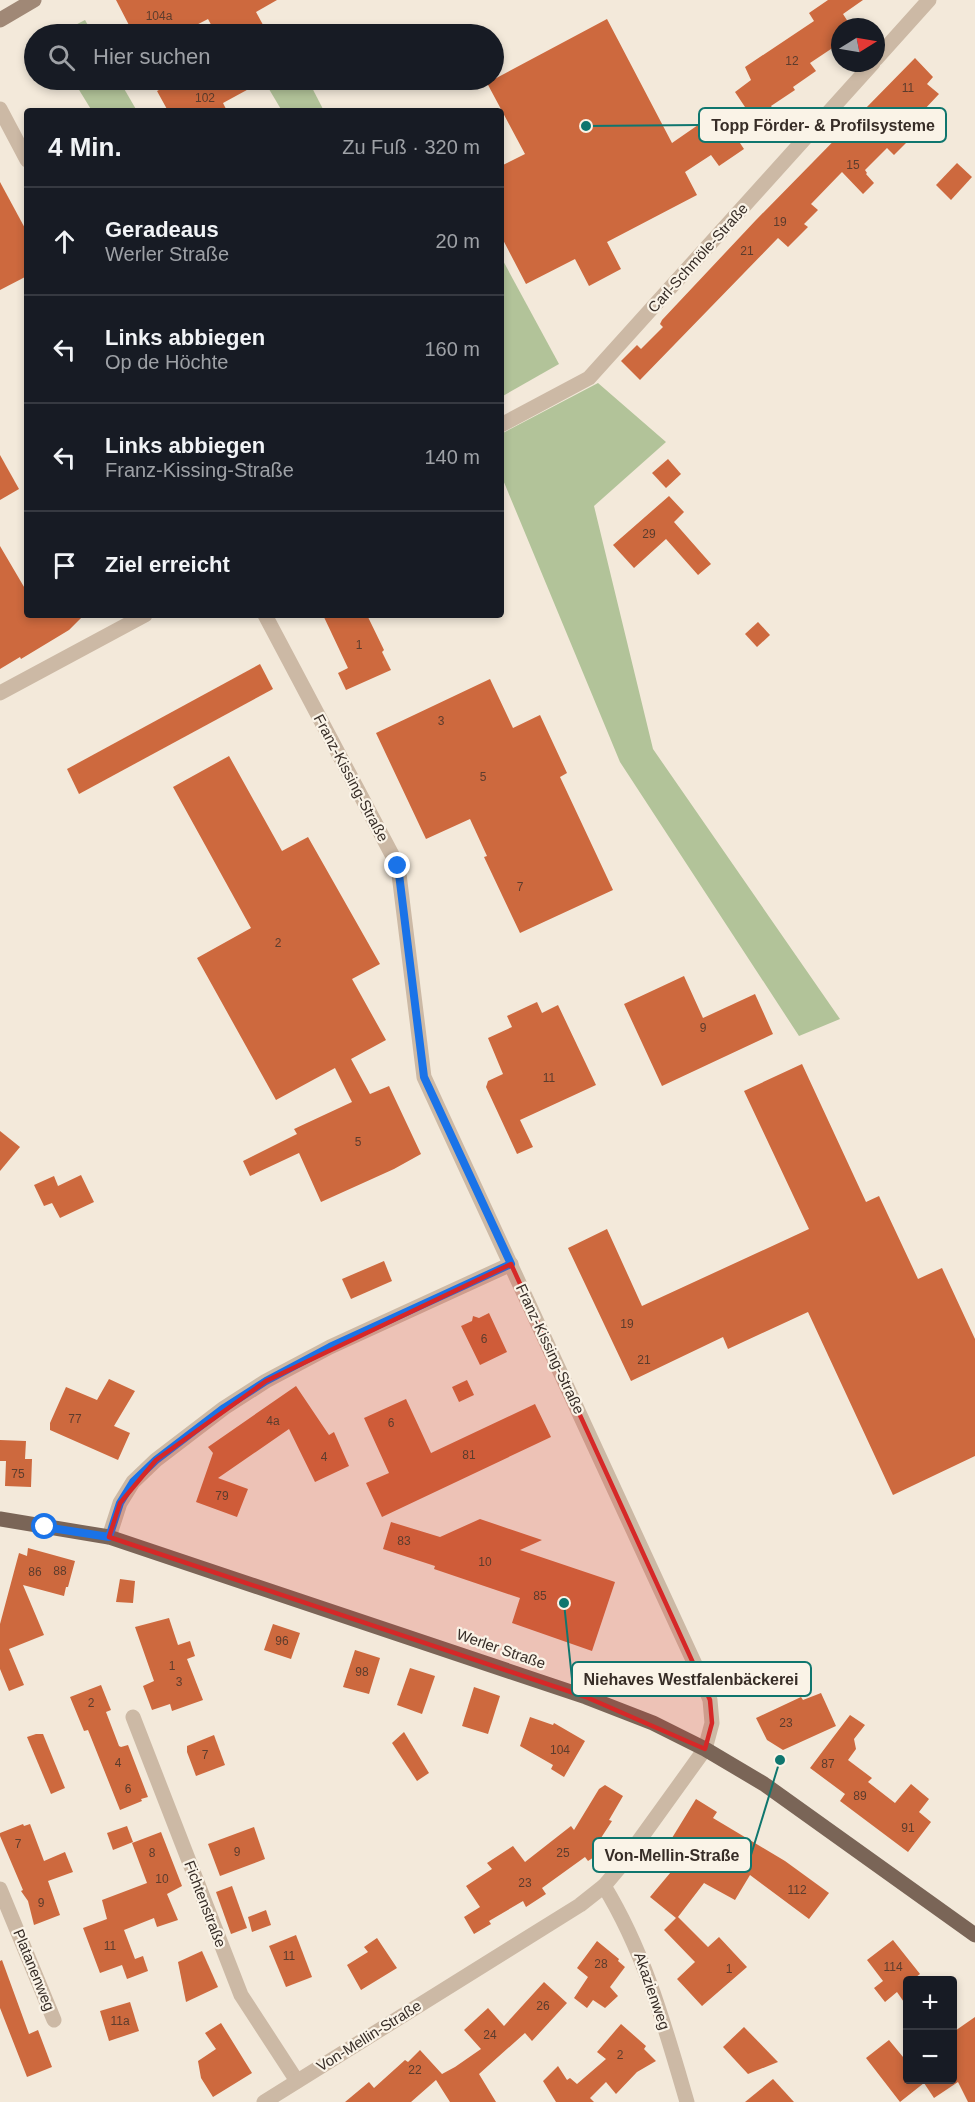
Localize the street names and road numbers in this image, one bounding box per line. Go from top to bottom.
street label: Carl-Schmöle-Straße [644,200,751,316]
street label: Franz-Kissing-Straße [311,711,392,844]
street label: Franz-Kissing-Straße [513,1281,588,1417]
street label: Werler Straße [454,1625,548,1672]
street label: Fichtenstraße [181,1858,230,1950]
street label: Platanenweg [10,1926,59,2013]
street label: Akazienweg [631,1950,674,2032]
street label: Von-Mellin-Straße [313,1997,424,2075]

